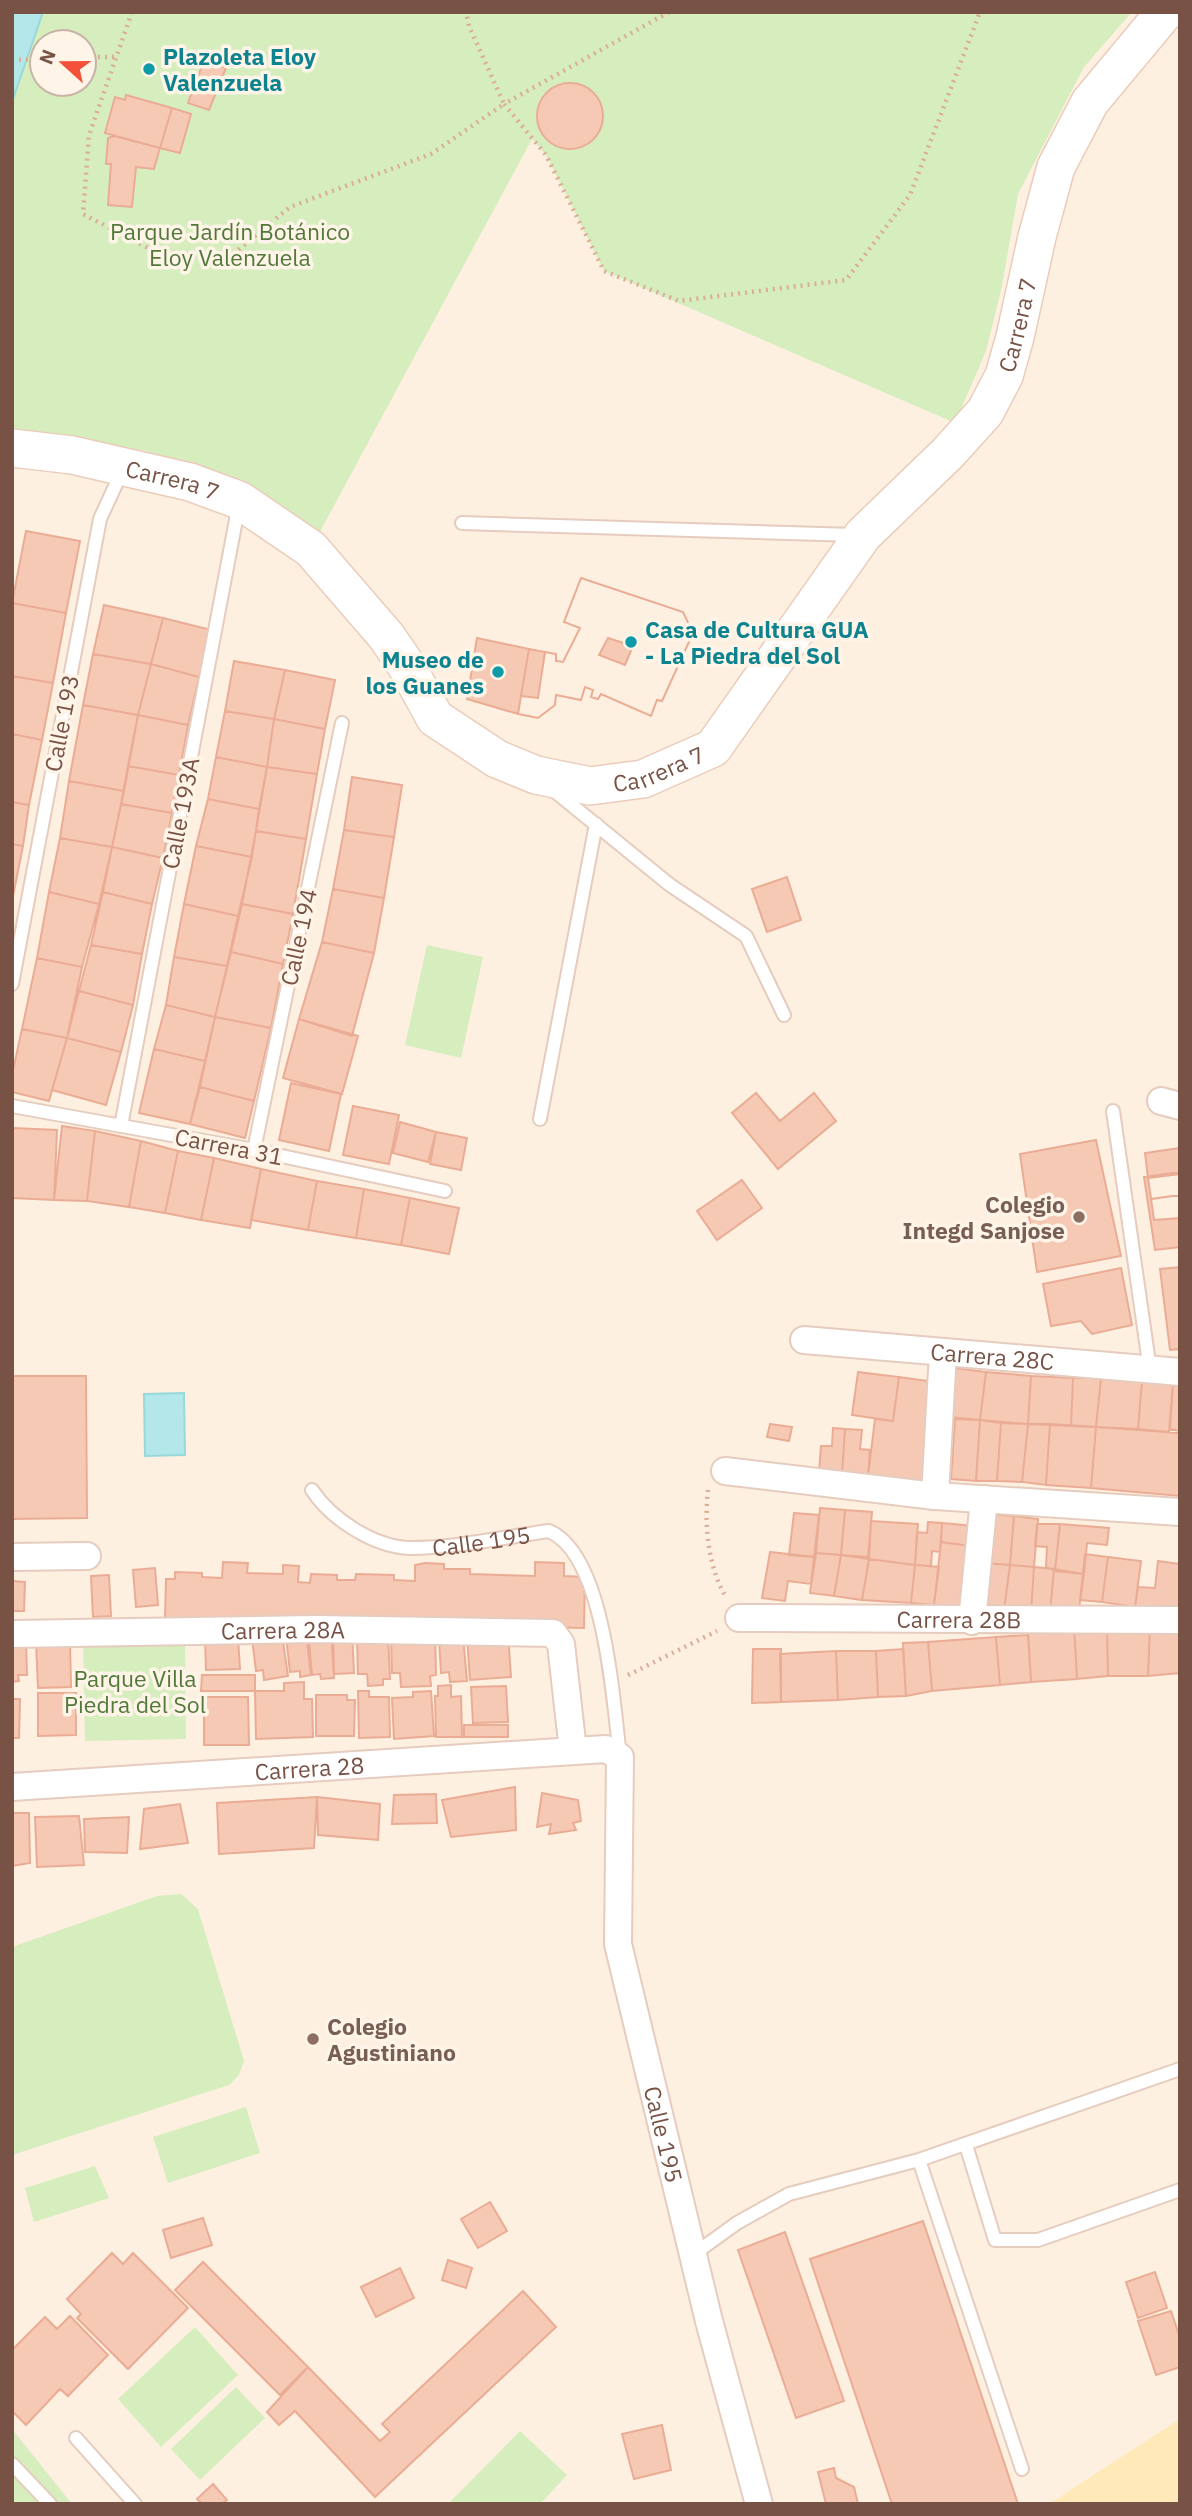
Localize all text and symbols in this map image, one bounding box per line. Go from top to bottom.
north arrow [28,28,98,98]
place label: Plazoleta Eloy Valenzuela [163,41,317,97]
text: N [33,46,61,68]
marker: Plazoleta Eloy Valenzuela [141,61,157,77]
park label: Parque Jardín Botánico Eloy Valenzuela [110,216,350,272]
street label: Carrera 7 [991,275,1043,376]
street label: Carrera 7 [123,453,224,507]
place label: Casa de Cultura GUA - La Piedra del Sol [645,614,869,670]
marker: Casa de Cultura GUA - La Piedra del Sol [623,634,639,650]
place label: Museo de los Guanes [365,644,484,700]
marker: Museo de los Guanes [490,664,506,680]
street label: Calle 193 [37,672,85,774]
street label: Carrera 7 [611,739,709,798]
street label: Calle 193A [154,754,206,871]
street label: Calle 194 [273,886,323,988]
street label: Carrera 31 [172,1121,286,1171]
place label: Colegio Integd Sanjose [903,1189,1065,1245]
marker: Colegio Integd Sanjose [1071,1209,1087,1225]
street label: Carrera 28C [929,1336,1055,1376]
street label: Calle 195 [431,1519,532,1562]
street label: Carrera 28B [897,1604,1021,1634]
street label: Carrera 28A [220,1614,346,1646]
park label: Parque Villa Piedra del Sol [64,1663,206,1719]
street label: Carrera 28 [254,1750,365,1786]
place label: Colegio Agustiniano [327,2011,456,2067]
marker: Colegio Agustiniano [305,2031,321,2047]
street label: Calle 195 [638,2083,690,2186]

